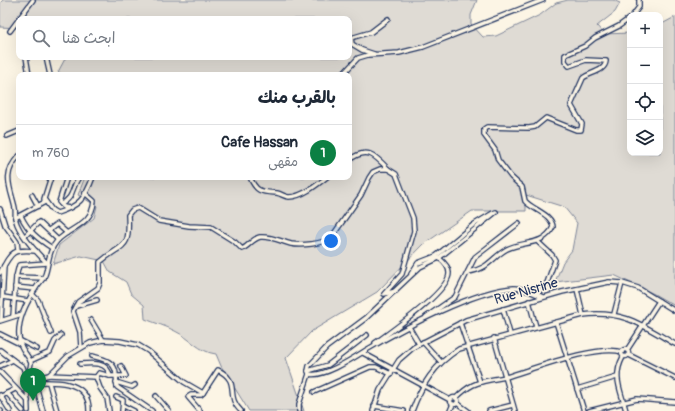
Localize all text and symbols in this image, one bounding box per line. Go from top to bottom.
map controls [627,12,663,156]
button: + [627,12,663,48]
search box [16,16,352,60]
icon: search [30,27,52,49]
text: ابحث هنا [62,29,115,48]
button: − [627,48,663,84]
button: locate [627,84,663,120]
text: بالقرب منك [258,87,336,108]
button: layers [627,120,663,156]
text: Cafe Hassan [221,133,298,152]
text: 760 m [32,145,70,161]
text: 1 [320,145,326,161]
text: مقهى [268,154,298,170]
your location [321,231,341,251]
street label: Rue Nisrine [492,274,560,308]
pin: 1 [20,368,46,401]

